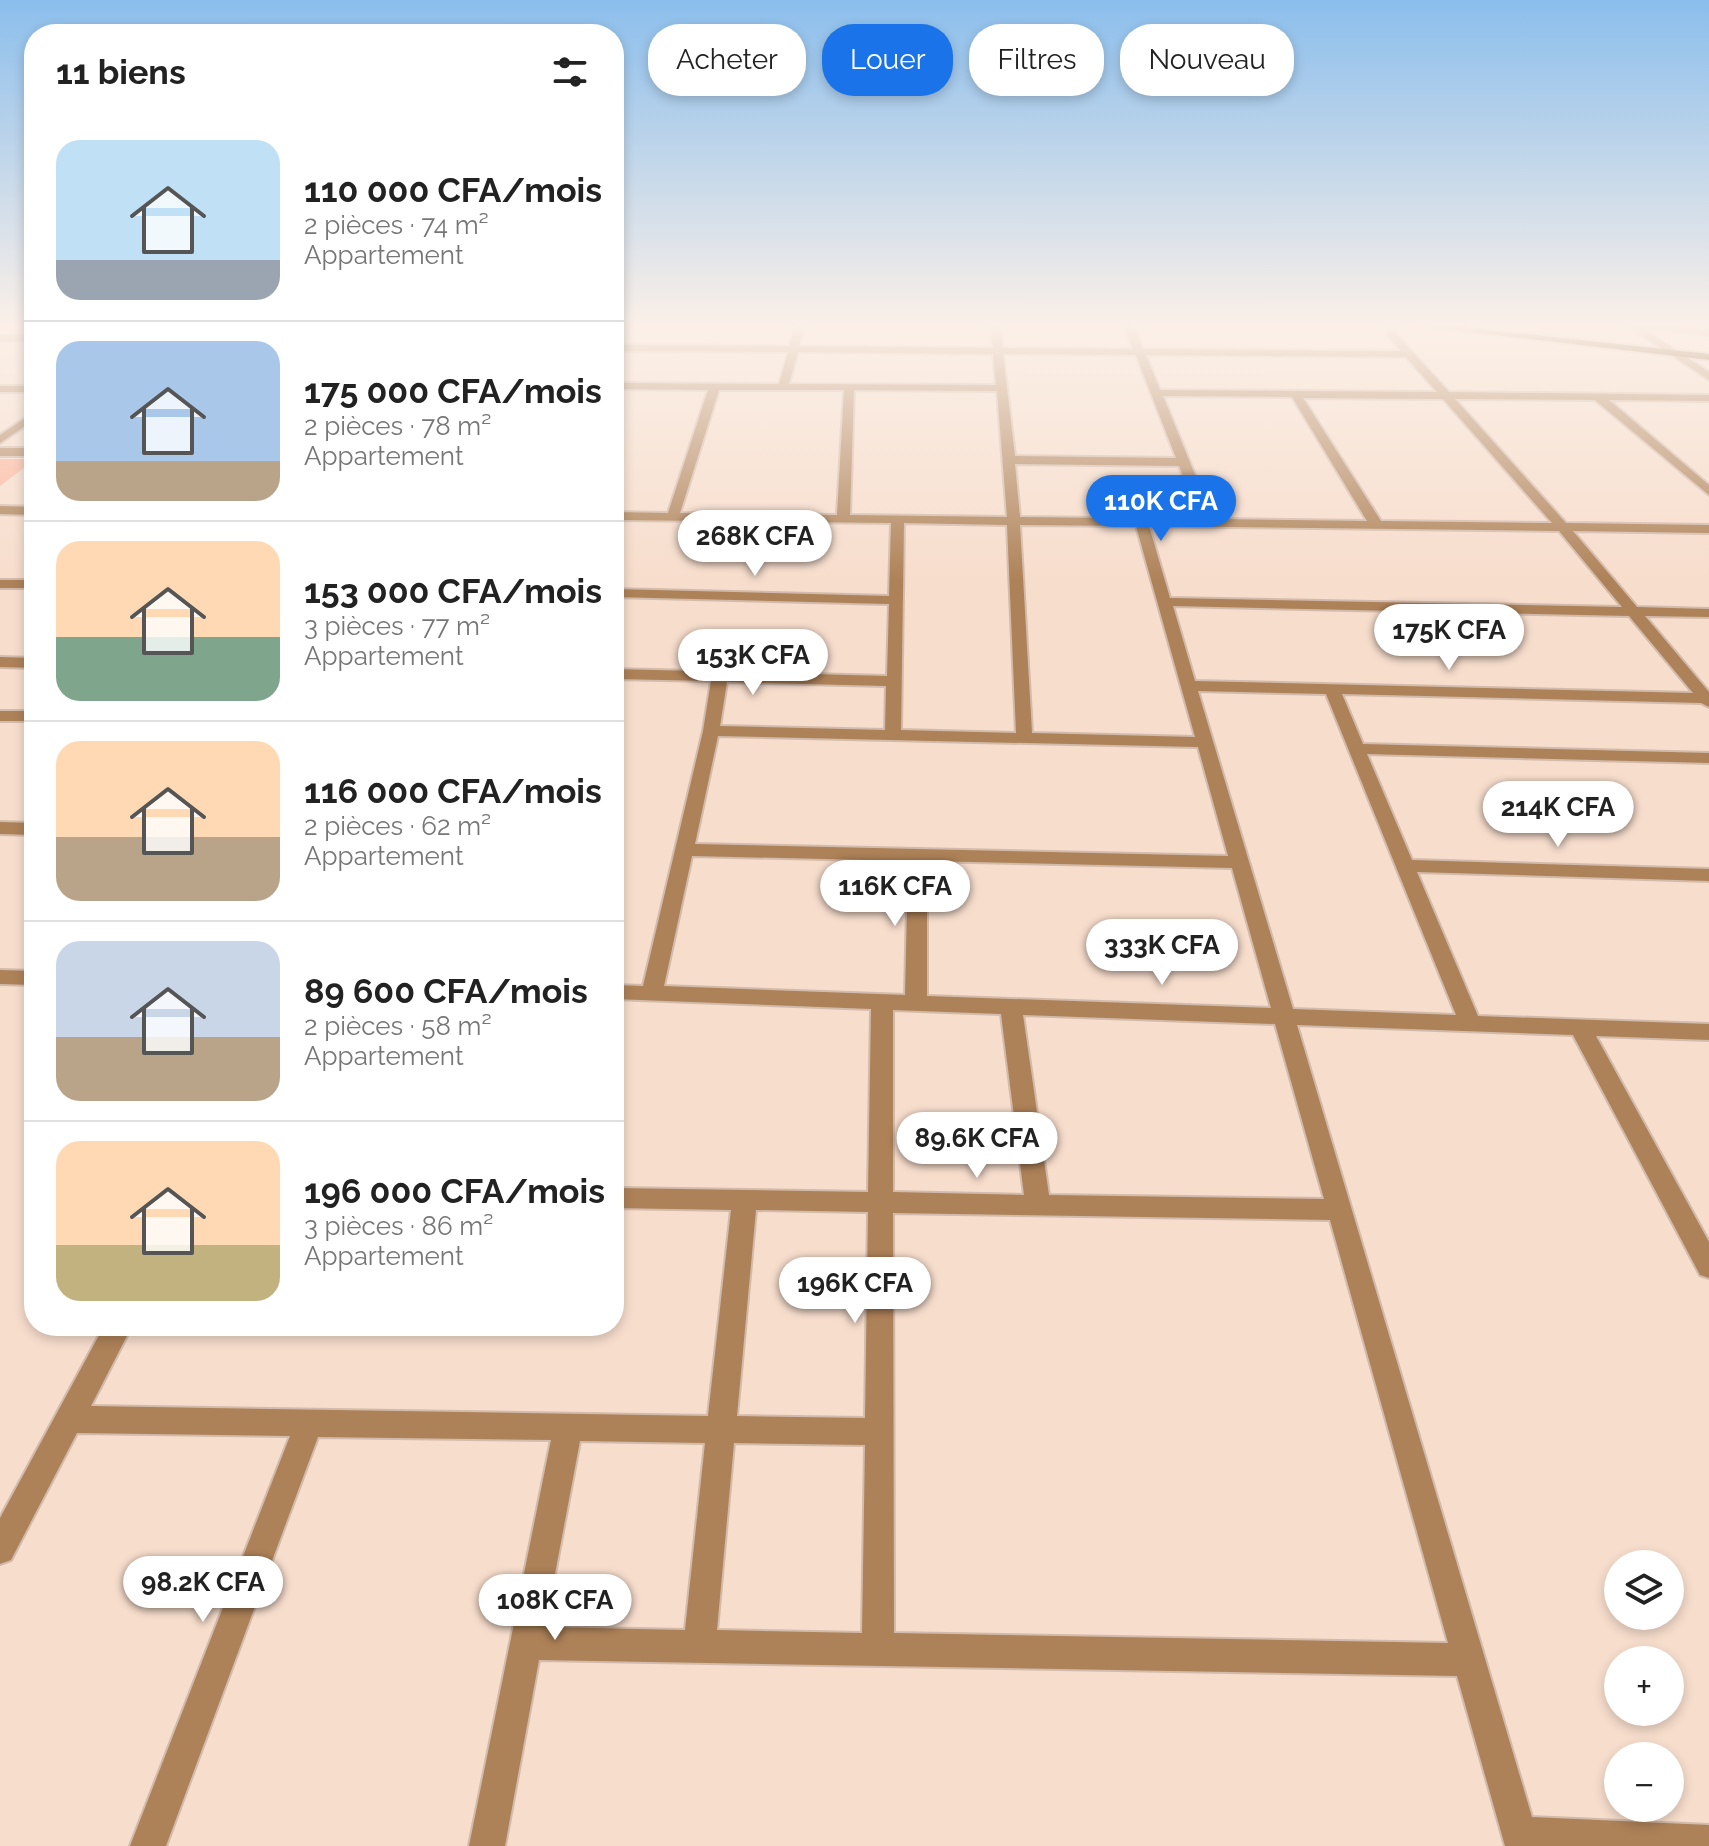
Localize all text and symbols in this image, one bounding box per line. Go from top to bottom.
chip: Acheter [648,24,806,96]
chip: Louer [822,24,953,96]
chip: Filtres [969,24,1104,96]
chip: Nouveau [1120,24,1294,96]
icon: filters [548,50,592,94]
text: 11 biens [56,52,186,92]
text: 110 000 CFA/mois [304,170,602,210]
icon: home [120,172,216,268]
text: 2 pièces · 74 m² [304,210,489,240]
text: Appartement [304,240,464,270]
text: 175 000 CFA/mois [304,371,602,411]
icon: home [120,373,216,469]
text: 2 pièces · 78 m² [304,411,491,441]
text: Appartement [304,441,464,471]
pin: 110K CFA [1078,475,1244,543]
text: 110K CFA [1104,486,1218,516]
pin: 268K CFA [672,510,838,578]
text: 268K CFA [696,521,814,551]
text: 153 000 CFA/mois [304,571,602,611]
icon: home [120,573,216,669]
pin: 175K CFA [1366,604,1532,672]
text: 3 pièces · 77 m² [304,611,490,641]
text: 175K CFA [1392,615,1506,645]
pin: 153K CFA [670,629,836,697]
text: 153K CFA [696,640,810,670]
text: Appartement [304,641,464,671]
text: 116 000 CFA/mois [304,771,602,811]
icon: home [120,773,216,869]
pin: 214K CFA [1475,781,1641,849]
text: 214K CFA [1501,792,1615,822]
text: 2 pièces · 62 m² [304,811,491,841]
text: Appartement [304,841,464,871]
pin: 116K CFA [812,860,978,928]
text: 116K CFA [838,871,952,901]
pin: 333K CFA [1079,919,1245,987]
text: 333K CFA [1104,930,1220,960]
text: 89 600 CFA/mois [304,971,588,1011]
icon: home [120,973,216,1069]
text: 2 pièces · 58 m² [304,1011,492,1041]
text: Appartement [304,1041,464,1071]
pin: 89.6K CFA [885,1112,1069,1180]
text: 89.6K CFA [915,1123,1039,1153]
text: 196 000 CFA/mois [304,1171,605,1211]
icon: home [120,1173,216,1269]
text: 3 pièces · 86 m² [304,1211,493,1241]
text: Appartement [304,1241,464,1271]
pin: 196K CFA [772,1257,938,1325]
text: 196K CFA [797,1268,913,1298]
map controls [1604,1550,1684,1822]
button: layers [1604,1550,1684,1630]
pin: 98.2K CFA [111,1556,295,1624]
text: 98.2K CFA [141,1567,265,1597]
pin: 108K CFA [472,1574,638,1642]
text: 108K CFA [497,1585,613,1615]
button: + [1604,1646,1684,1726]
button: − [1604,1742,1684,1822]

